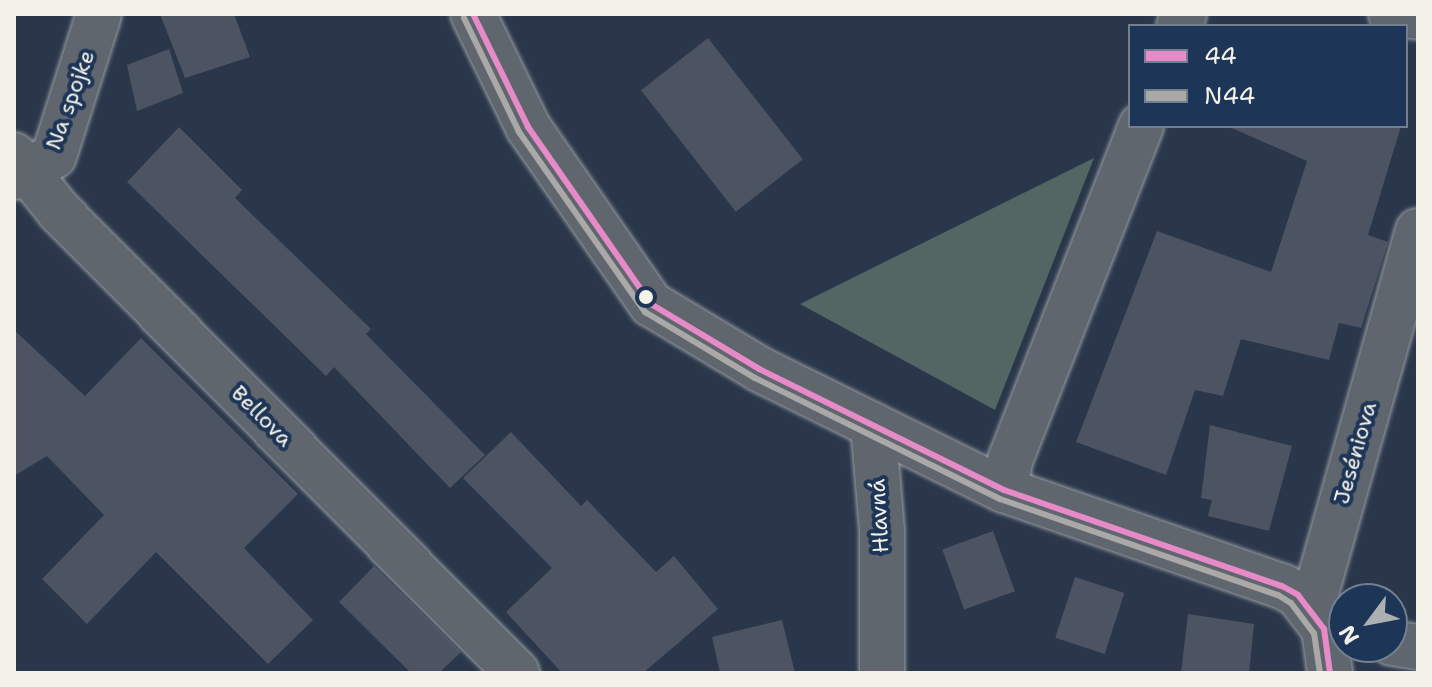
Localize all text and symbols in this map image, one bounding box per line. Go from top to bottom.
legend [1128,24,1408,128]
text: 44 [1204,40,1237,72]
street label: Na spojke [40,47,100,153]
text: N44 [1204,80,1255,112]
unlabelled marker [638,289,654,305]
street label: Bellova [226,380,298,452]
street label: Jeséniova [1328,399,1382,507]
street label: Hlavná [864,478,894,554]
north arrow [1328,583,1408,663]
text: N [1332,620,1366,650]

